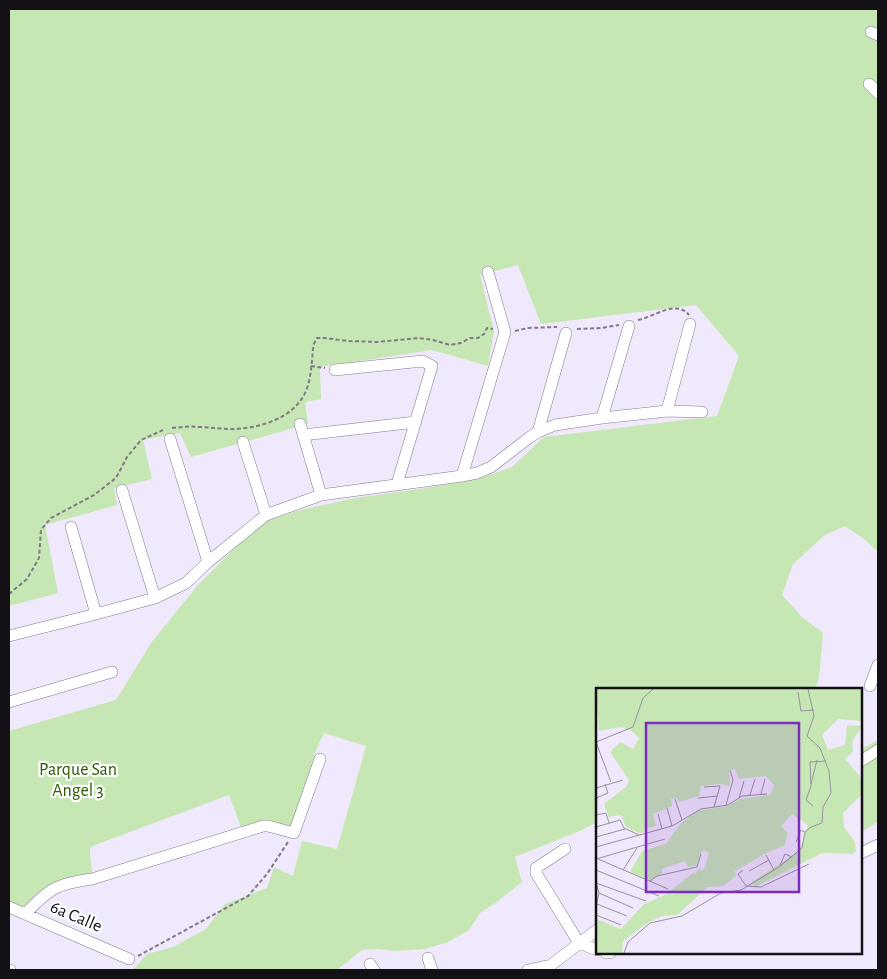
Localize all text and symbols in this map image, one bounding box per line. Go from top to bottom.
inset map [596,688,862,954]
park label: Parque San Angel 3 [39,761,117,800]
street label: 6a Calle [47,898,105,936]

